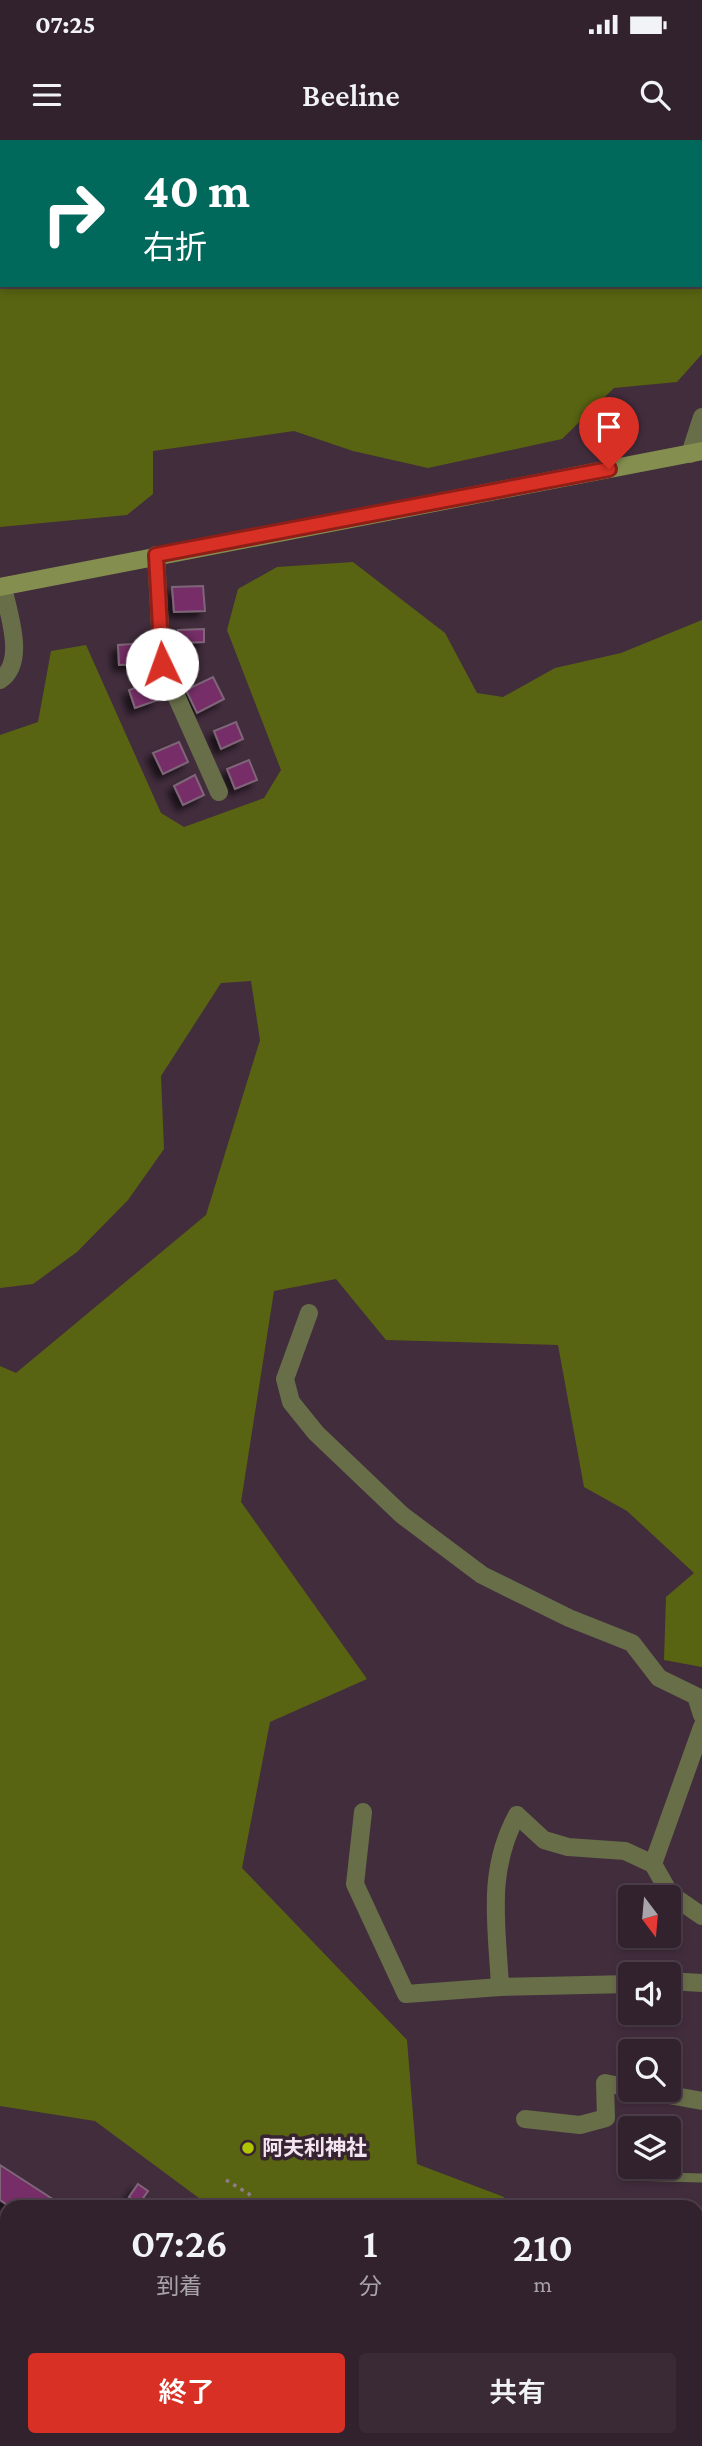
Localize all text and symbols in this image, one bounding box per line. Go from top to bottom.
text: 07:25 [35,10,96,39]
icon: menu [28,76,66,114]
icon: search [636,76,674,114]
text: Beeline [302,77,400,113]
text: 40 m [143,163,250,218]
icon: right [28,168,119,259]
text: 右折 [143,229,207,265]
pin [579,397,639,469]
icon: arrive [590,408,628,446]
position arrow [125,627,199,701]
north arrow [618,1885,681,1948]
map controls [618,1885,681,2179]
button: sound [618,1962,681,2025]
button: search [618,2039,681,2102]
button: layers [618,2116,681,2179]
place label: 阿夫利神社 [262,2136,367,2160]
marker: 阿夫利神社 [240,2140,256,2156]
text: 07:26 [131,2219,228,2266]
text: 1 [363,2219,378,2266]
text: 210 [513,2223,573,2270]
text: m [534,2271,552,2297]
text: 到着 [156,2273,202,2299]
text: 分 [359,2273,382,2299]
button: 終了 [28,2353,345,2433]
button: 共有 [359,2353,676,2433]

